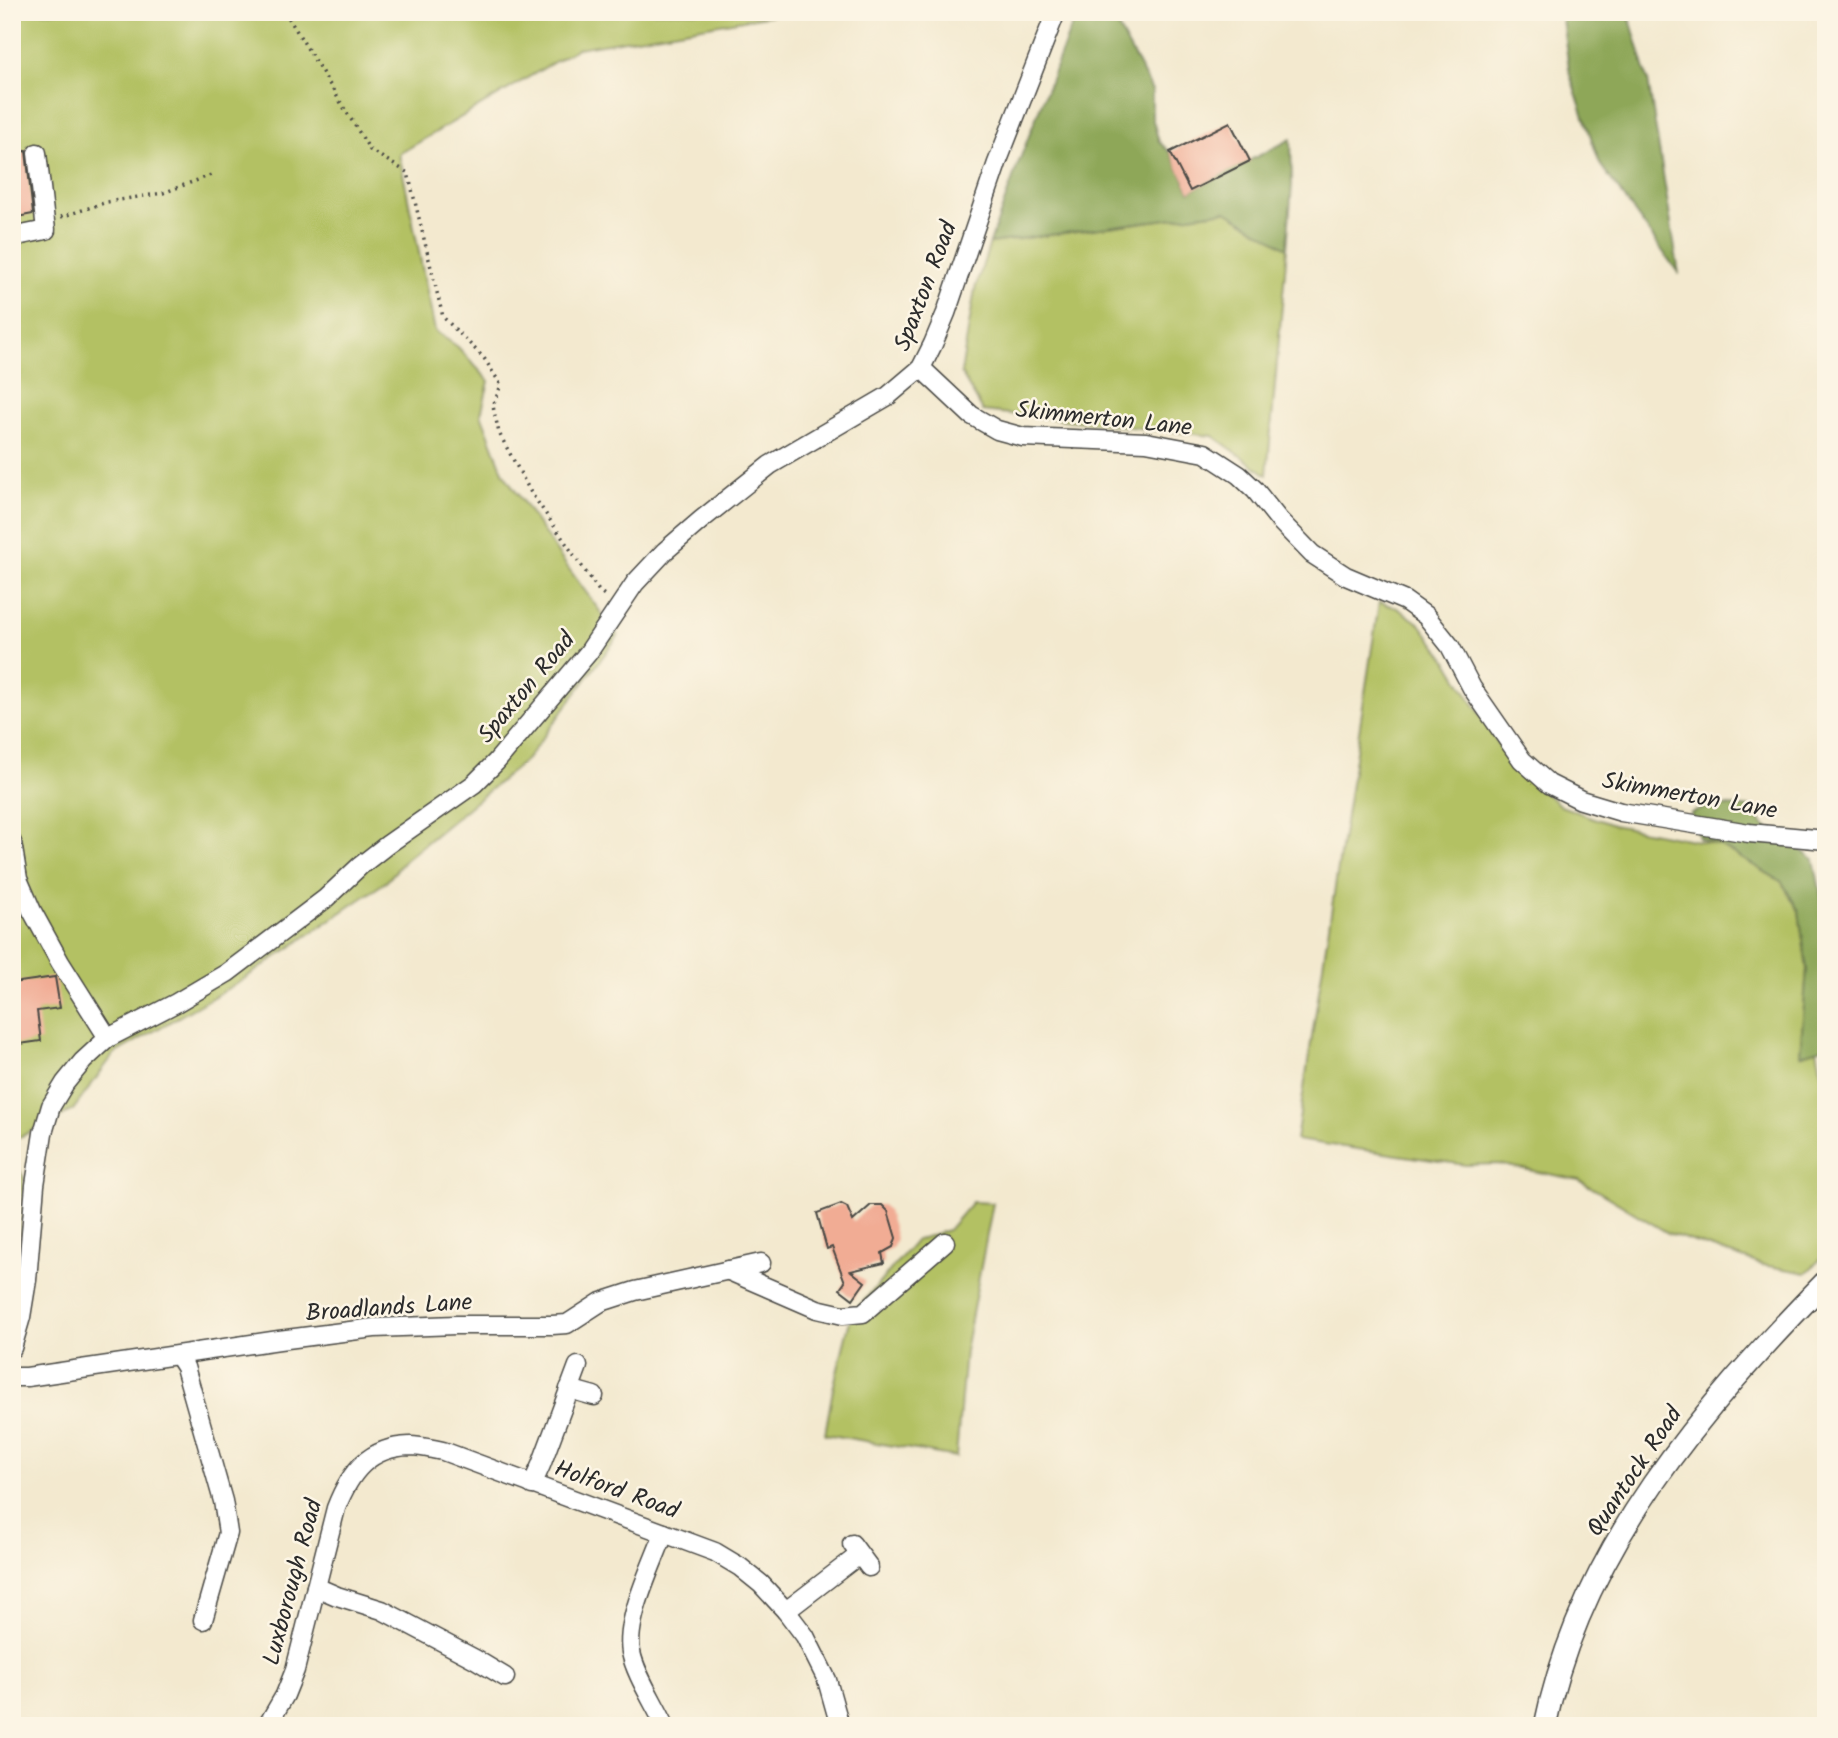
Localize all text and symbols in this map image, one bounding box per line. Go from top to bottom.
street label: Spaxton Road [884,215,969,357]
street label: Skimmerton Lane [1014,391,1194,448]
street label: Spaxton Road [468,622,587,753]
street label: Skimmerton Lane [1599,762,1781,831]
street label: Broadlands Lane [304,1283,474,1334]
street label: Quantock Road [1577,1398,1694,1545]
street label: Holford Road [549,1450,685,1531]
street label: Luxborough Road [253,1494,335,1670]

